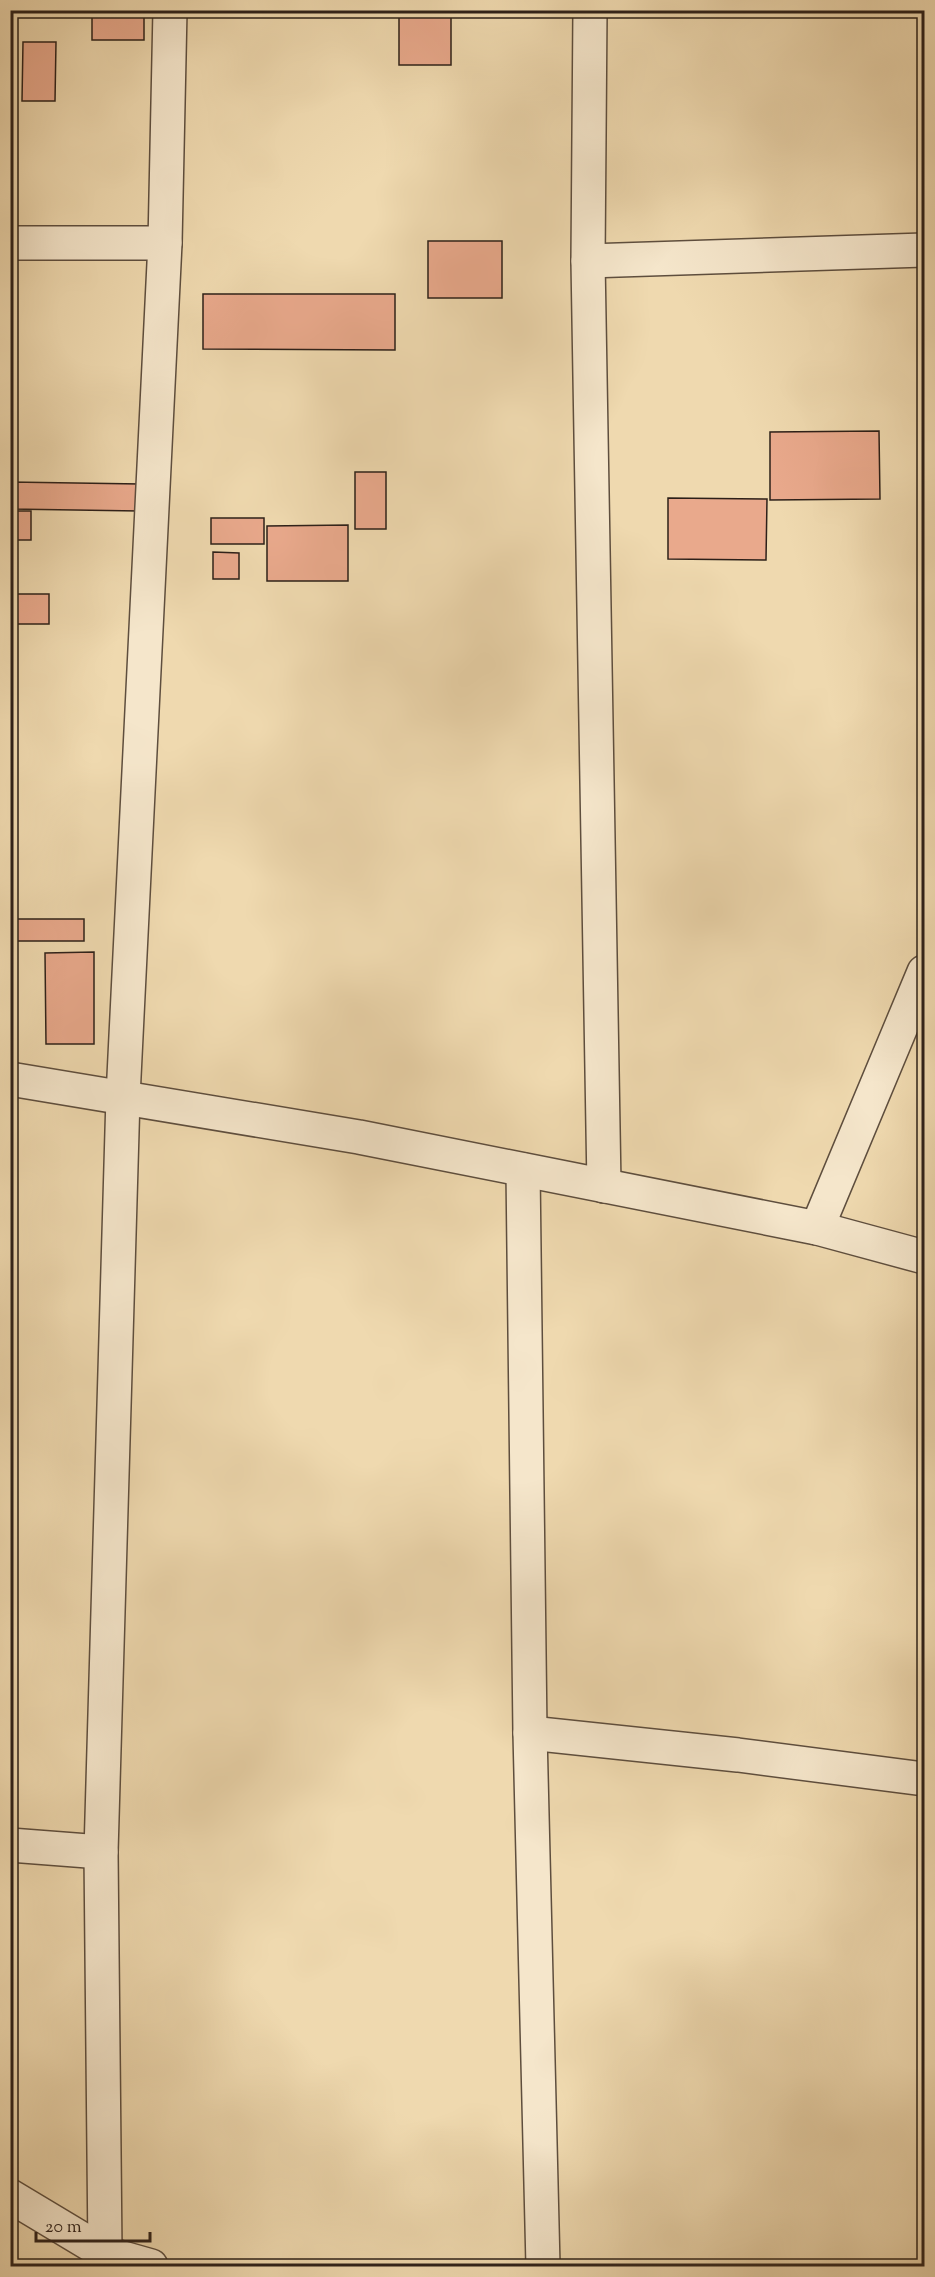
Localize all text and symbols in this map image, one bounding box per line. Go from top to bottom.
scale bar [36,2205,150,2243]
text: 20 m [45,2215,82,2241]

